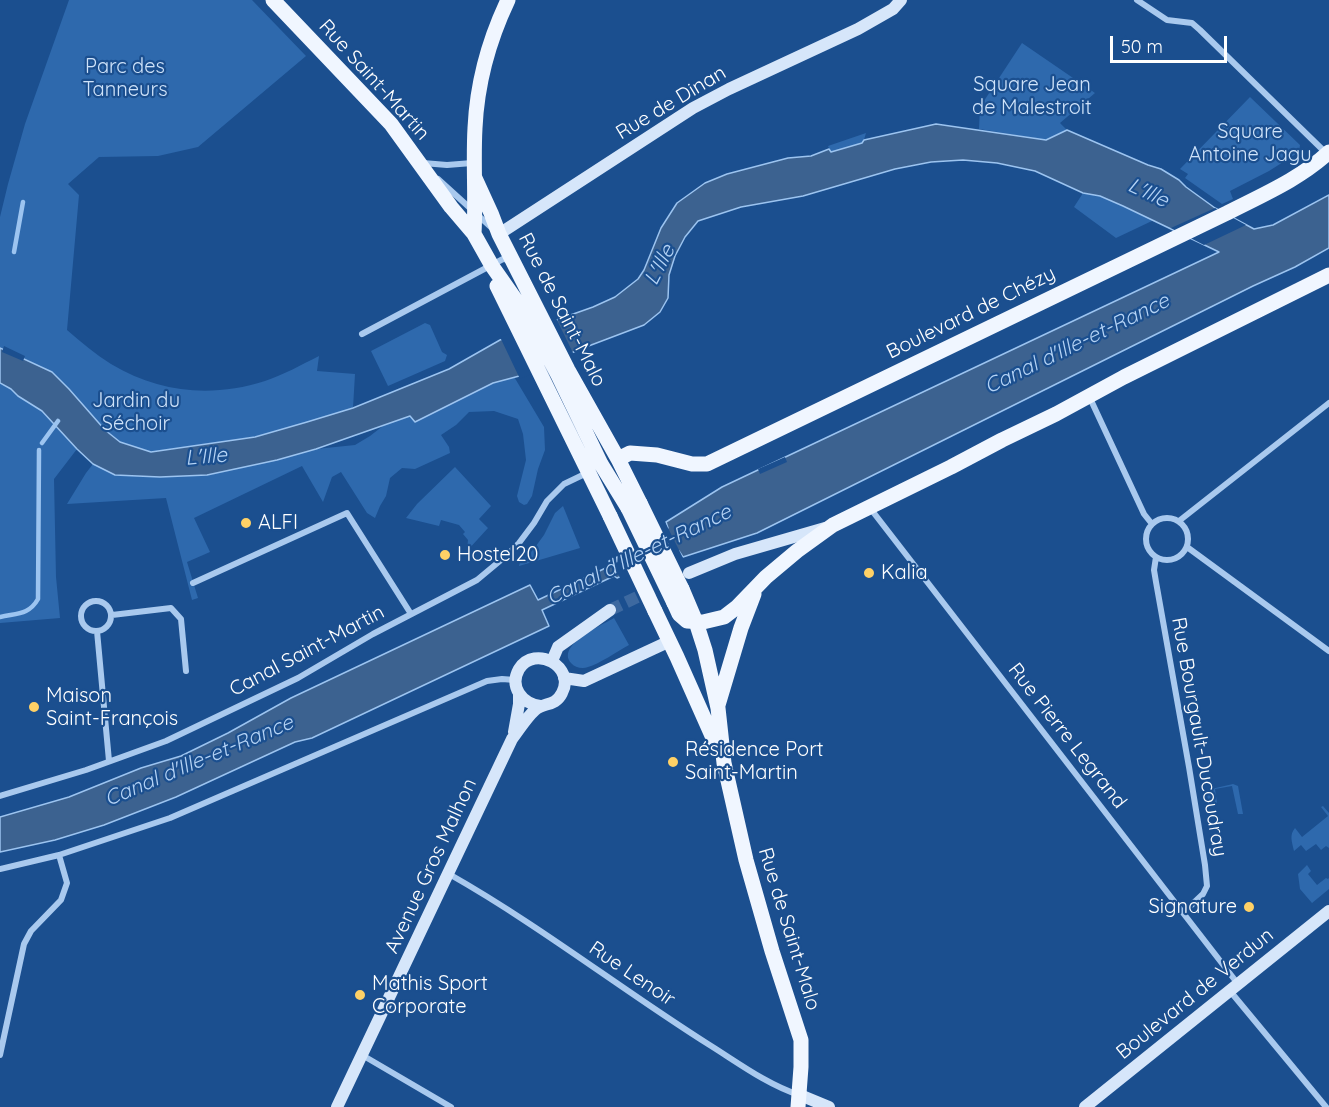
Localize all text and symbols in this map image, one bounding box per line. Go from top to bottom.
street label: Rue Saint-Martin [314,15,434,145]
scale bar [1113,24,1230,62]
text: 50 m [1121,35,1163,58]
park label: Parc des Tanneurs [82,55,168,102]
street label: Rue de Dinan [612,61,730,145]
park label: Square Jean de Malestroit [972,73,1092,120]
park label: Square Antoine Jagu [1188,120,1312,167]
water label: L'Ille [1124,173,1172,213]
street label: Rue de Saint-Malo [513,229,611,391]
water label: L'Ille [639,241,681,289]
street label: Boulevard de Chézy [883,262,1059,364]
water label: Canal d'Ille-et-Rance [981,288,1173,400]
park label: Jardin du Séchoir [92,389,180,436]
water label: L'Ille [184,443,228,471]
water label: Canal d'Ille-et-Rance [543,499,735,611]
place label: ALFI [258,511,298,535]
marker: ALFI [239,516,253,530]
place label: Hostel20 [457,543,538,567]
marker: Hostel20 [438,548,452,562]
place label: Kalia [881,561,928,585]
marker: Kalia [862,566,876,580]
street label: Canal Saint-Martin [226,600,388,702]
street label: Rue Bourgault-Ducoudray [1166,615,1232,859]
street label: Rue Pierre Legrand [1003,658,1131,814]
place label: Maison Saint-François [46,684,178,731]
marker: Maison Saint-François [27,700,41,714]
water label: Canal d'Ille-et-Rance [101,710,297,812]
place label: Résidence Port Saint-Martin [685,738,824,785]
marker: Résidence Port Saint-Martin [666,755,680,769]
street label: Avenue Gros Malhon [380,775,482,957]
street label: Rue de Saint-Malo [753,845,825,1013]
place label: Signature [1149,895,1237,919]
marker: Signature [1242,900,1256,914]
street label: Boulevard de Verdun [1112,923,1278,1065]
street label: Rue Lenoir [584,936,680,1012]
place label: Mathis Sport Corporate [372,972,488,1019]
marker: Mathis Sport Corporate [353,988,367,1002]

